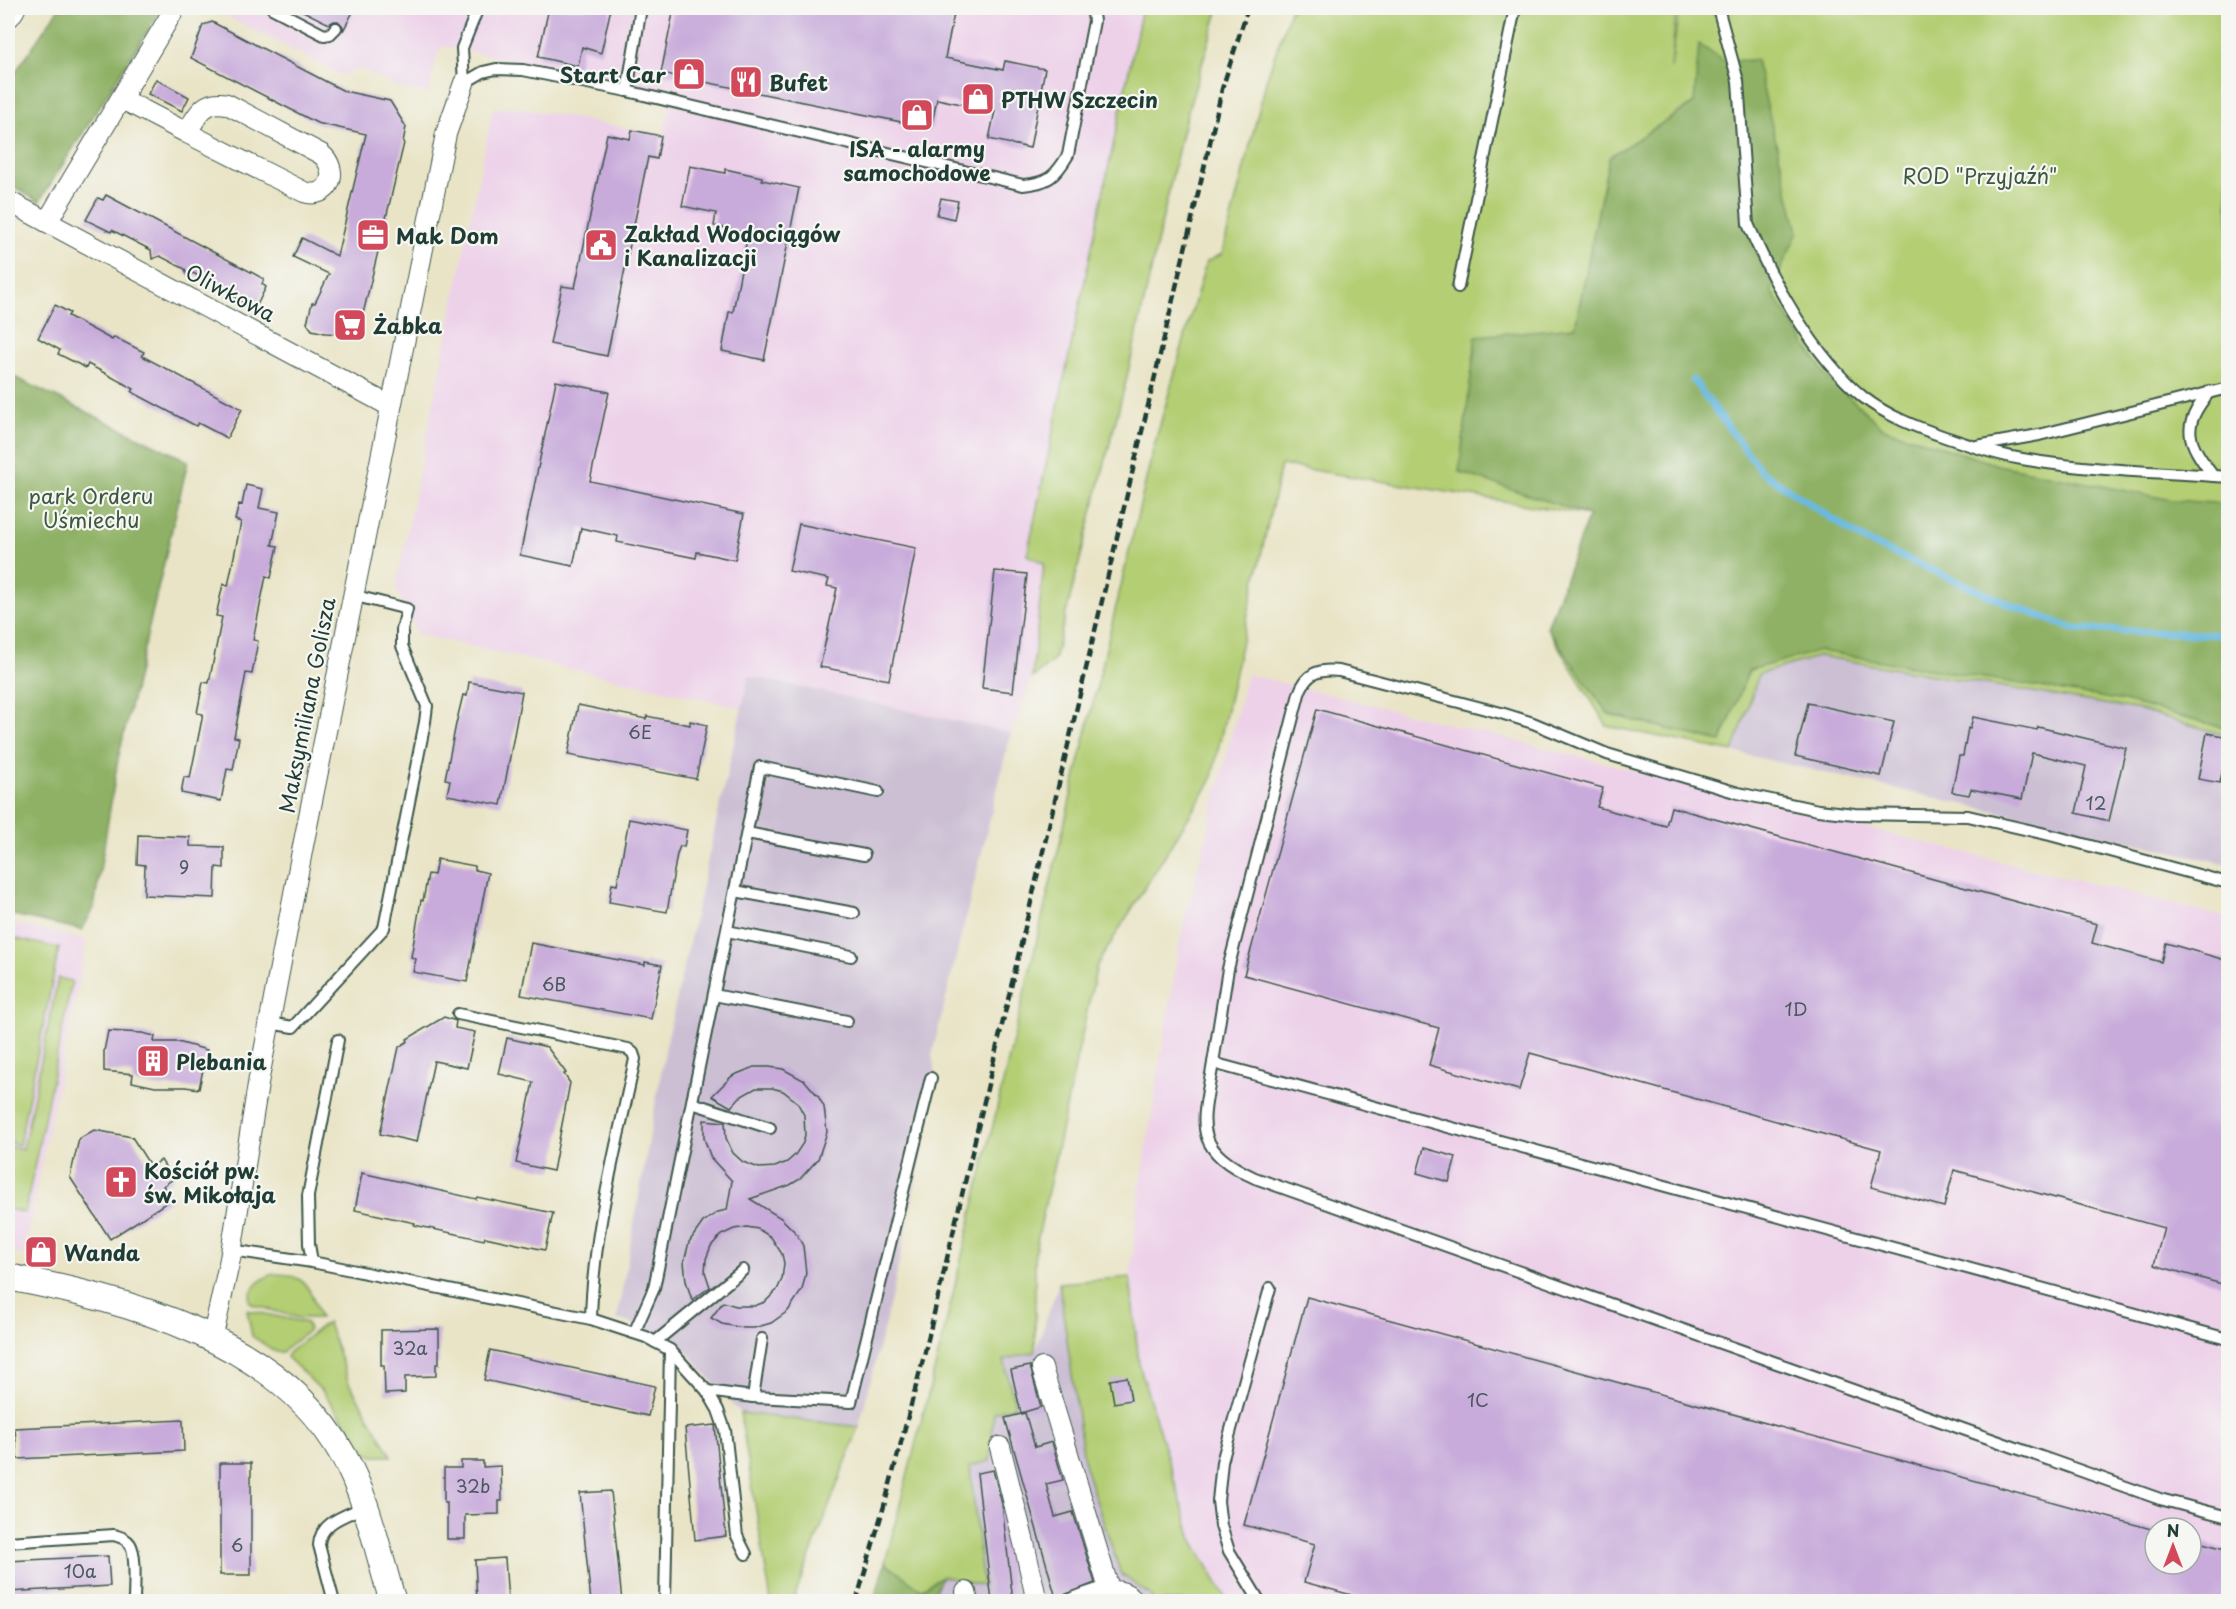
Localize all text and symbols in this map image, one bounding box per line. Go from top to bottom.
shop icon: Start Car [671,56,707,92]
place label: Start Car [559,58,666,90]
restaurant icon: Bufet [728,64,764,100]
place label: Bufet [769,66,828,98]
shop icon: PTHW Szczecin [960,81,996,117]
place label: PTHW Szczecin [1001,83,1158,115]
shop icon: ISA - alarmy samochodowe [899,97,935,133]
place label: ISA - alarmy samochodowe [843,132,991,188]
park label: ROD "Przyjaźń" [1902,159,2058,191]
office icon: Mak Dom [355,217,391,253]
place label: Zakład Wodociągów i Kanalizacji [624,217,841,273]
place label: Mak Dom [396,219,499,251]
public building icon: Zakład Wodociągów i Kanalizacji [583,227,619,263]
street label: Oliwkowa [180,255,282,329]
supermarket icon: Żabka [332,307,368,343]
place label: Żabka [373,309,442,341]
park label: park Orderu Uśmiechu [29,479,153,535]
street label: Maksymiliana Golisza [269,594,343,816]
house number: 6E [628,718,652,745]
house number: 12 [2086,789,2106,816]
house number: 9 [179,853,189,880]
house number: 6B [542,970,566,997]
house number: 1D [1784,995,1808,1022]
building icon: Plebania [135,1043,171,1079]
place label: Plebania [176,1045,267,1077]
place label: Kościół pw. św. Mikołaja [144,1154,276,1210]
church icon: Kościół pw. św. Mikołaja [103,1164,139,1200]
shop icon: Wanda [23,1234,59,1270]
place label: Wanda [64,1236,141,1268]
house number: 32a [392,1334,428,1361]
house number: 1C [1467,1386,1489,1413]
house number: 32b [456,1472,490,1499]
north arrow [2143,1516,2203,1576]
text: N [2167,1518,2179,1542]
house number: 6 [231,1531,243,1558]
house number: 10a [64,1557,97,1584]

